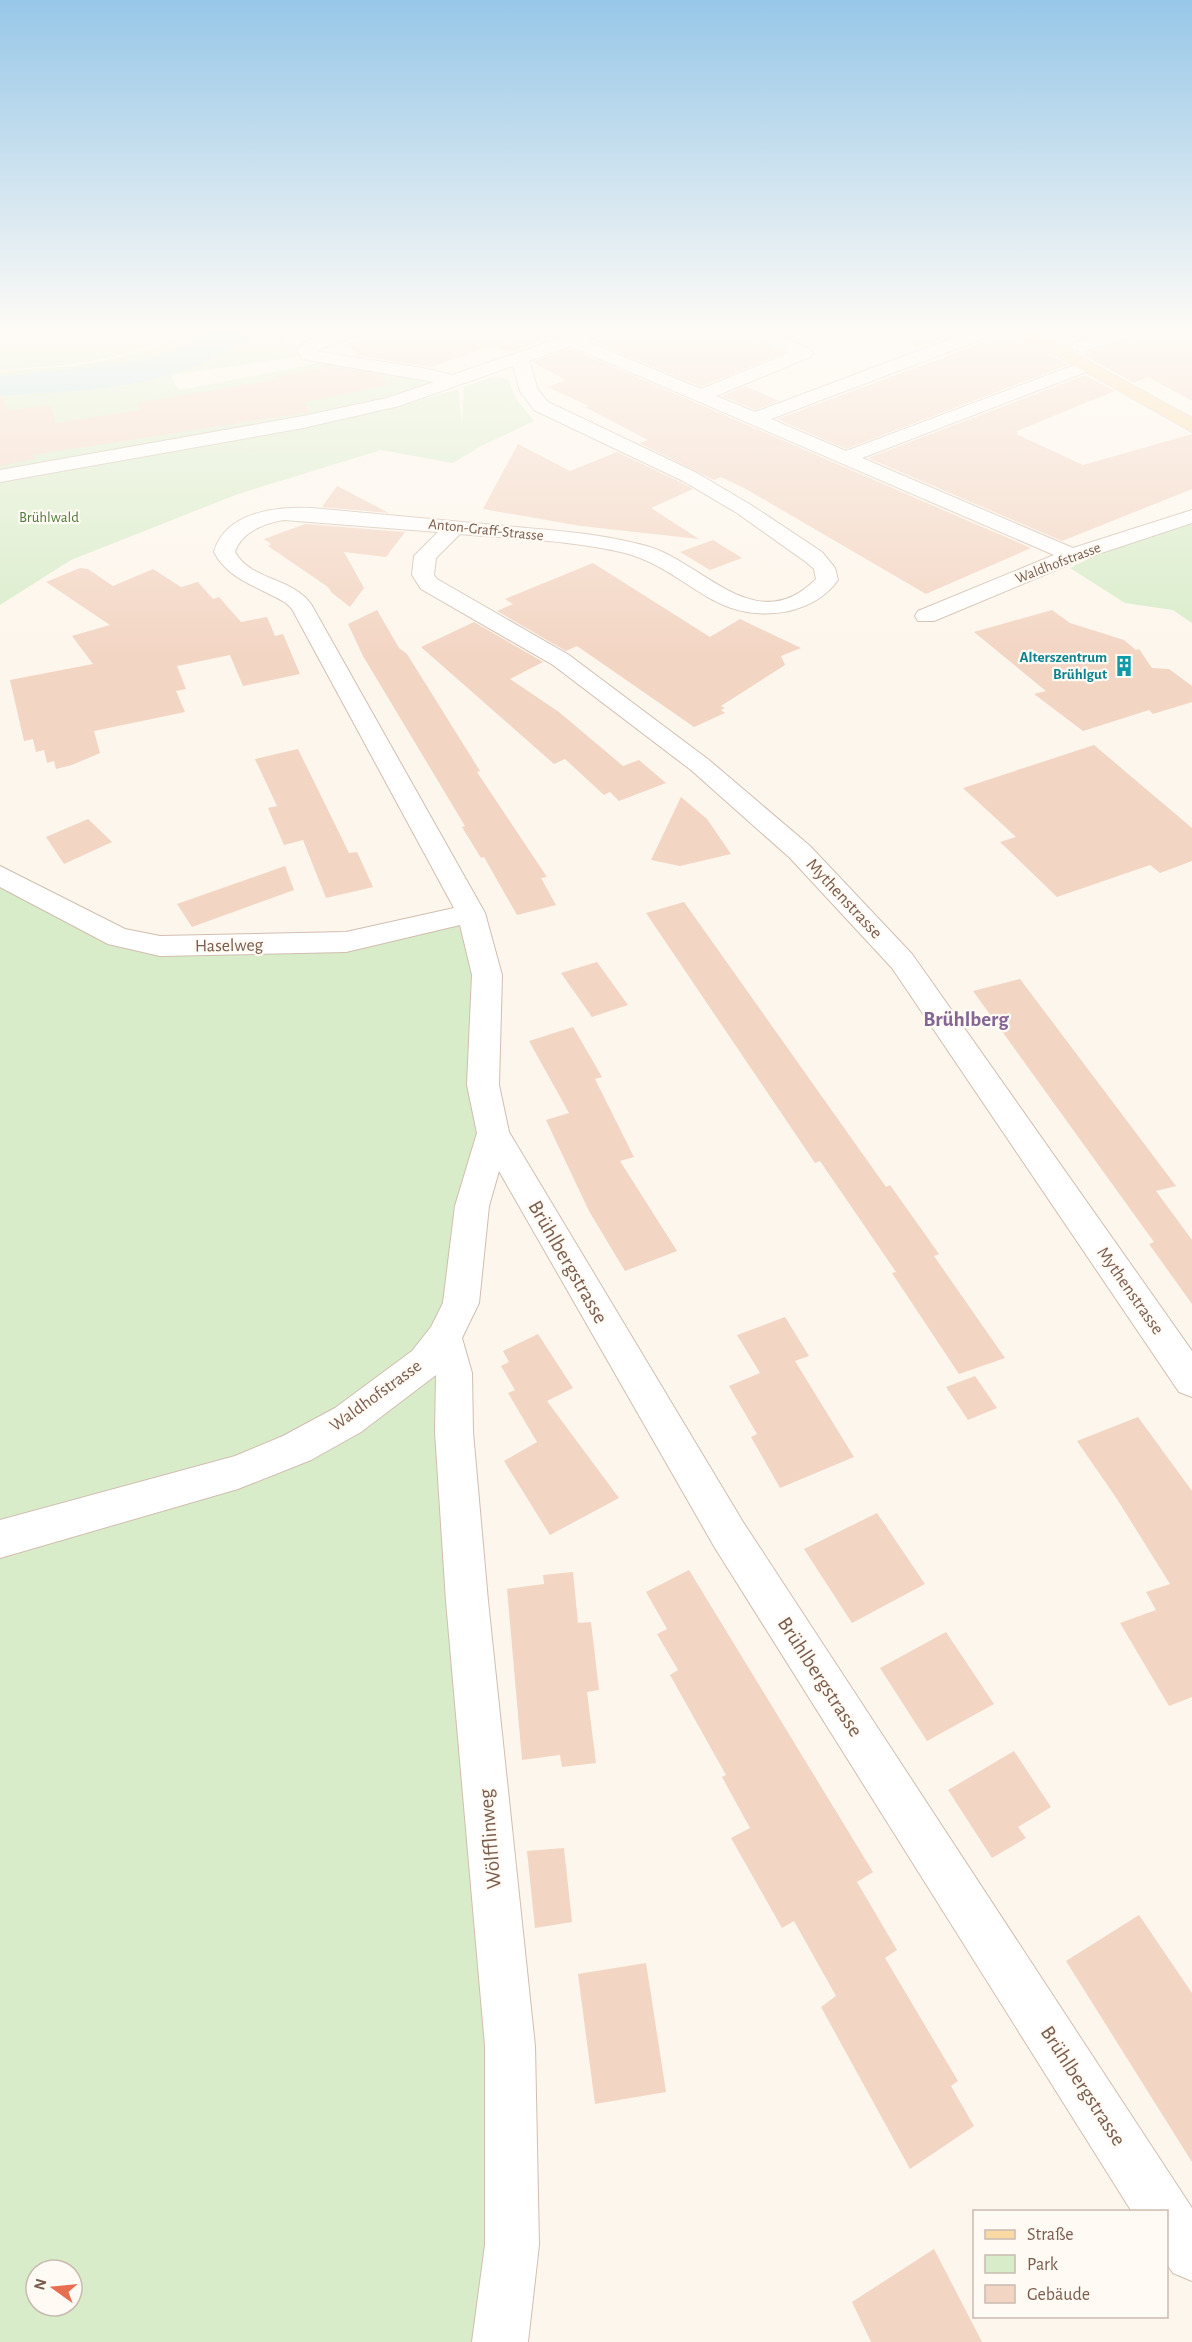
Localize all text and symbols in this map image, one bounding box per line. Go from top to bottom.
park label: Brühlwald [19,510,79,525]
street label: Anton-Graff-Strasse [428,516,544,544]
street label: Waldhofstrasse [1013,540,1103,586]
place label: Alterszentrum Brühlgut [1019,650,1107,682]
building icon: Alterszentrum Brühlgut [1112,654,1136,678]
street label: Mythenstrasse [803,855,885,943]
street label: Haselweg [195,936,264,956]
district label: Brühlberg [923,1009,1009,1030]
street label: Brühlbergstrasse [524,1197,612,1327]
street label: Mythenstrasse [1093,1244,1167,1338]
street label: Waldhofstrasse [327,1357,425,1435]
street label: Brühlbergstrasse [774,1613,866,1741]
street label: Wölfflinweg [475,1787,505,1890]
street label: Brühlbergstrasse [1037,2022,1129,2150]
legend [973,2210,1168,2318]
text: Straße [1027,2226,1073,2244]
text: Park [1027,2256,1059,2274]
north arrow [24,2258,84,2318]
text: N [31,2277,50,2292]
text: Gebäude [1027,2286,1090,2304]

